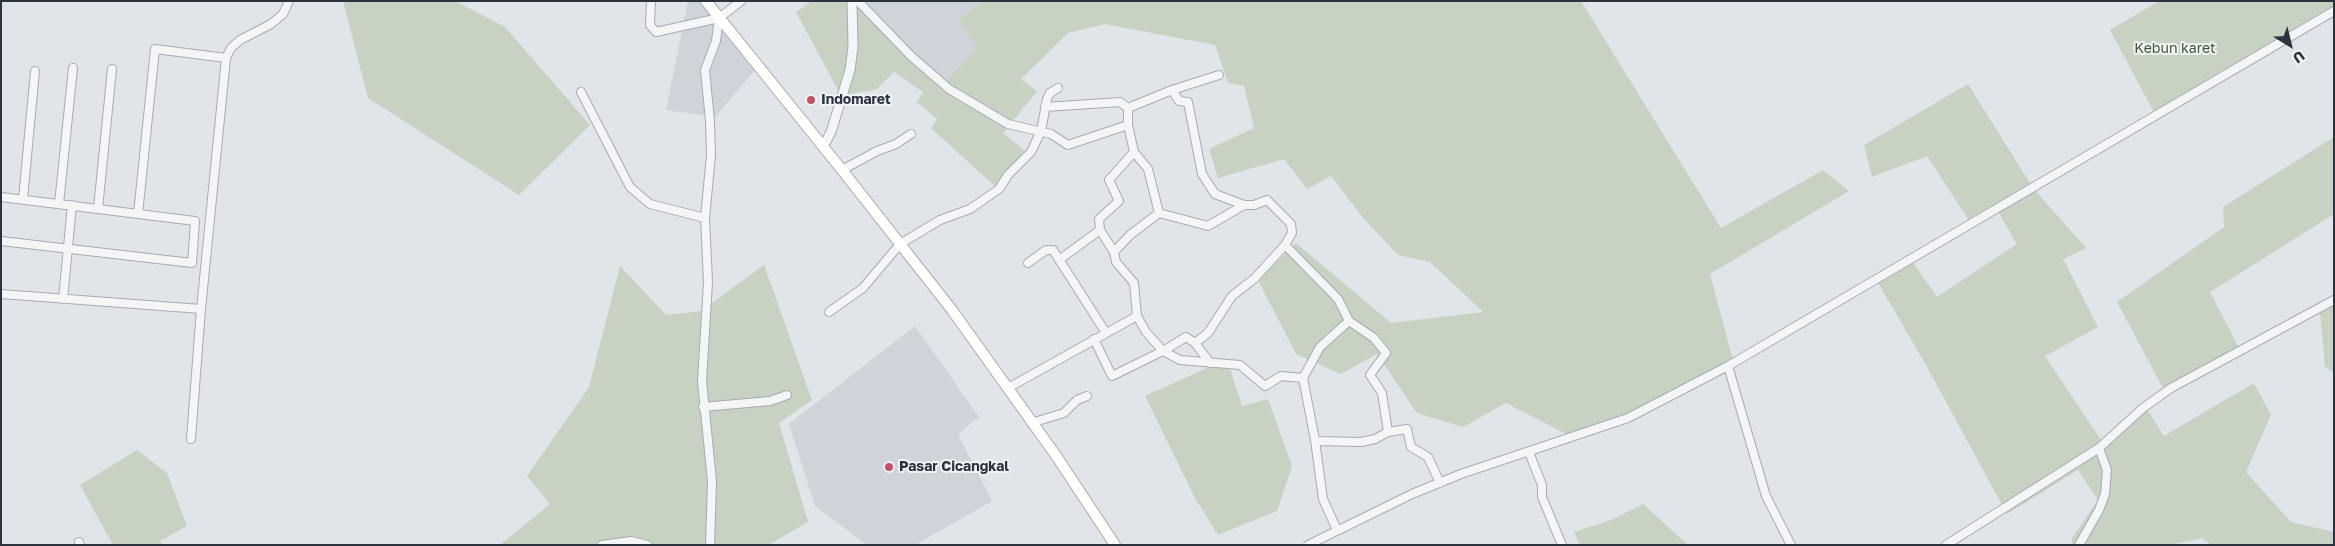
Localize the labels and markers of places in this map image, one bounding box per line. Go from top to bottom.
place label: Indomaret [821,92,891,108]
marker: Indomaret [805,94,817,106]
place label: Pasar Cicangkal [899,459,1009,475]
marker: Pasar Cicangkal [883,461,895,473]

